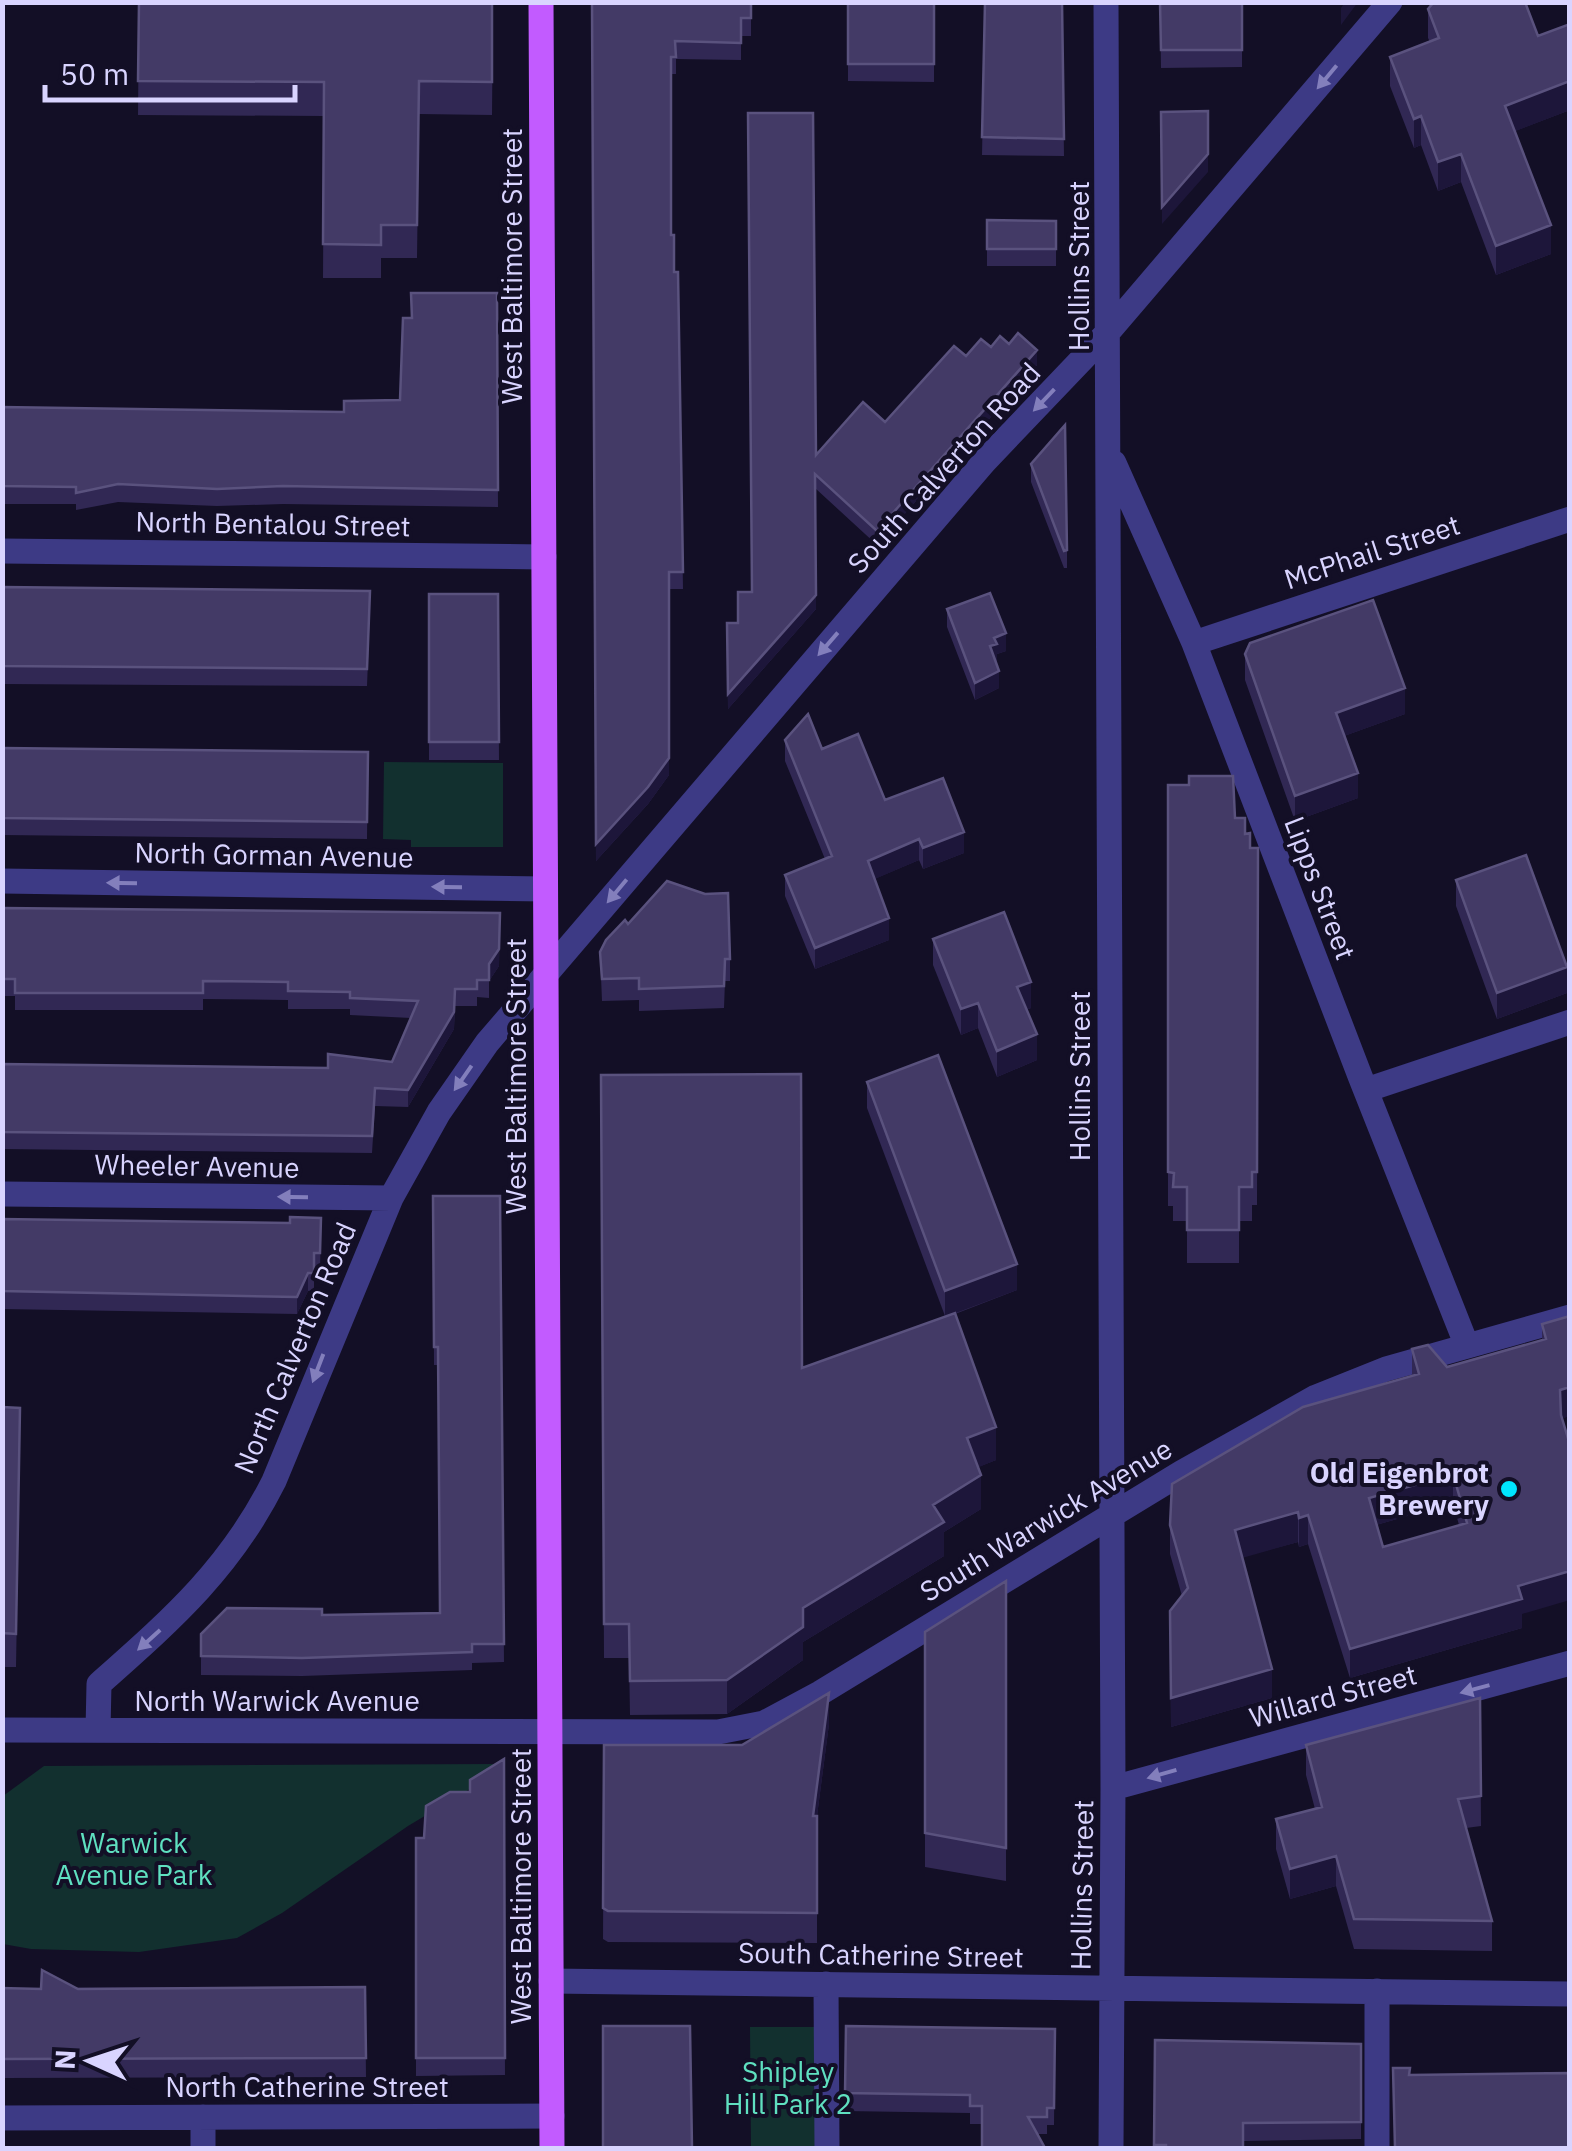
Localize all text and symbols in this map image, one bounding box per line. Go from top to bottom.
scale bar [45,40,295,102]
text: 50 m [60,54,129,93]
one-way arrow [1316,64,1338,89]
street label: West Baltimore Street [493,128,530,404]
street label: Hollins Street [1060,181,1097,351]
street label: South Calverton Road [839,354,1048,581]
one-way arrow [1032,388,1056,412]
street label: North Bentalou Street [135,503,411,544]
street label: McPhail Street [1279,506,1464,597]
one-way arrow [818,631,840,656]
street label: Lipps Street [1276,811,1365,965]
street label: North Gorman Avenue [134,834,414,875]
one-way arrow [106,875,138,891]
one-way arrow [607,878,628,903]
one-way arrow [431,879,463,895]
street label: West Baltimore Street [497,938,534,1214]
street label: Hollins Street [1061,991,1098,1161]
one-way arrow [454,1065,472,1092]
street label: Wheeler Avenue [94,1145,300,1186]
one-way arrow [277,1189,309,1205]
street label: North Calverton Road [225,1217,364,1479]
one-way arrow [309,1354,325,1384]
street label: South Warwick Avenue [913,1430,1179,1610]
place label: Old Eigenbrot Brewery [1310,1454,1489,1523]
marker: Old Eigenbrot Brewery [1498,1478,1520,1500]
one-way arrow [137,1628,161,1651]
street label: Willard Street [1245,1655,1421,1736]
one-way arrow [1460,1681,1491,1697]
street label: North Warwick Avenue [134,1682,420,1719]
street label: West Baltimore Street [502,1748,539,2024]
one-way arrow [1146,1767,1177,1782]
street label: Hollins Street [1062,1799,1101,1971]
park label: Warwick Avenue Park [56,1824,213,1893]
street label: South Catherine Street [738,1934,1024,1975]
north arrow [40,2011,140,2111]
text: N [46,2049,84,2071]
park label: Shipley Hill Park 2 [724,2053,852,2122]
street label: North Catherine Street [165,2068,449,2105]

